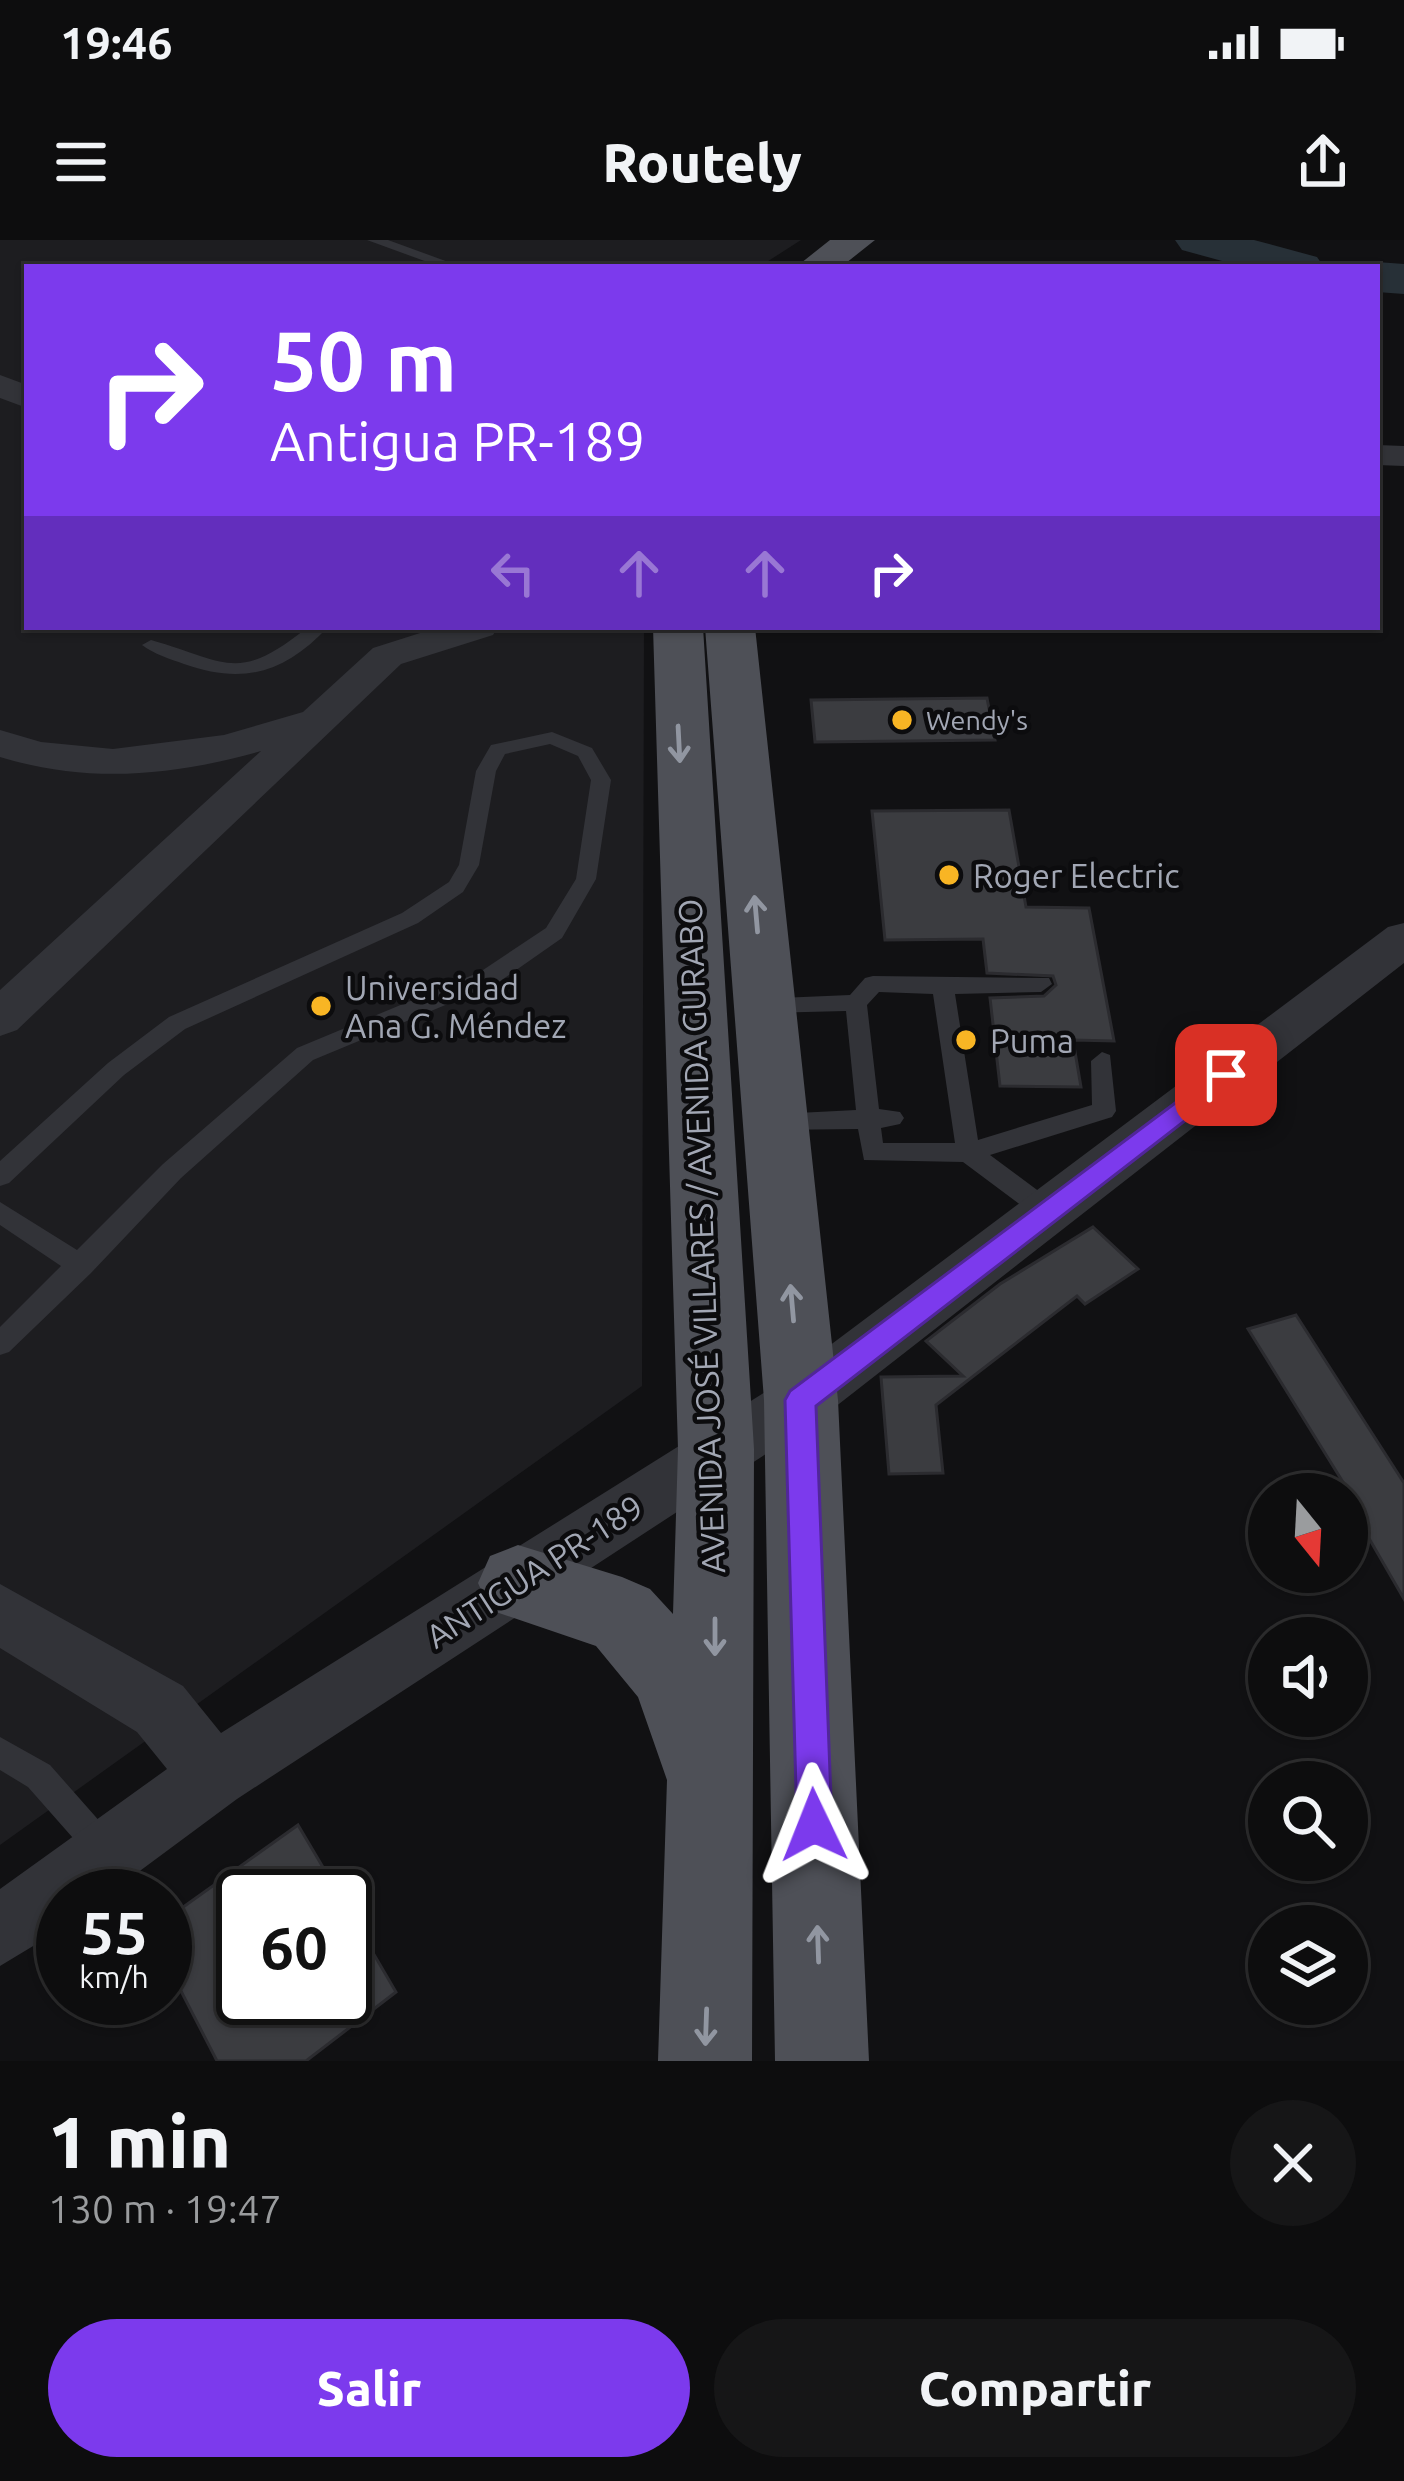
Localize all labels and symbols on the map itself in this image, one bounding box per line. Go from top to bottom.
place label: Wendy's [926,705,1028,735]
marker: Wendy's [889,707,915,733]
one-way arrow [668,724,691,763]
place label: Roger Electric [973,857,1180,894]
marker: Roger Electric [936,862,962,888]
one-way arrow [744,896,767,935]
street label: AVENIDA JOSÉ VILLARES / AVENIDA GURABO [669,898,731,1574]
place label: Universidad Ana G. Méndez [345,969,566,1044]
marker: Universidad Ana G. Méndez [308,993,334,1019]
place label: Puma [990,1022,1074,1059]
pin [1175,1024,1277,1126]
marker: Puma [953,1027,979,1053]
one-way arrow [780,1284,803,1323]
north arrow [1248,1473,1368,1593]
street label: ANTIGUA PR-189 [419,1487,649,1655]
one-way arrow [704,1617,726,1656]
position arrow [751,1762,877,1888]
speed limit sign: 60 [216,1869,372,2025]
one-way arrow [807,1925,830,1964]
one-way arrow [694,2007,717,2046]

